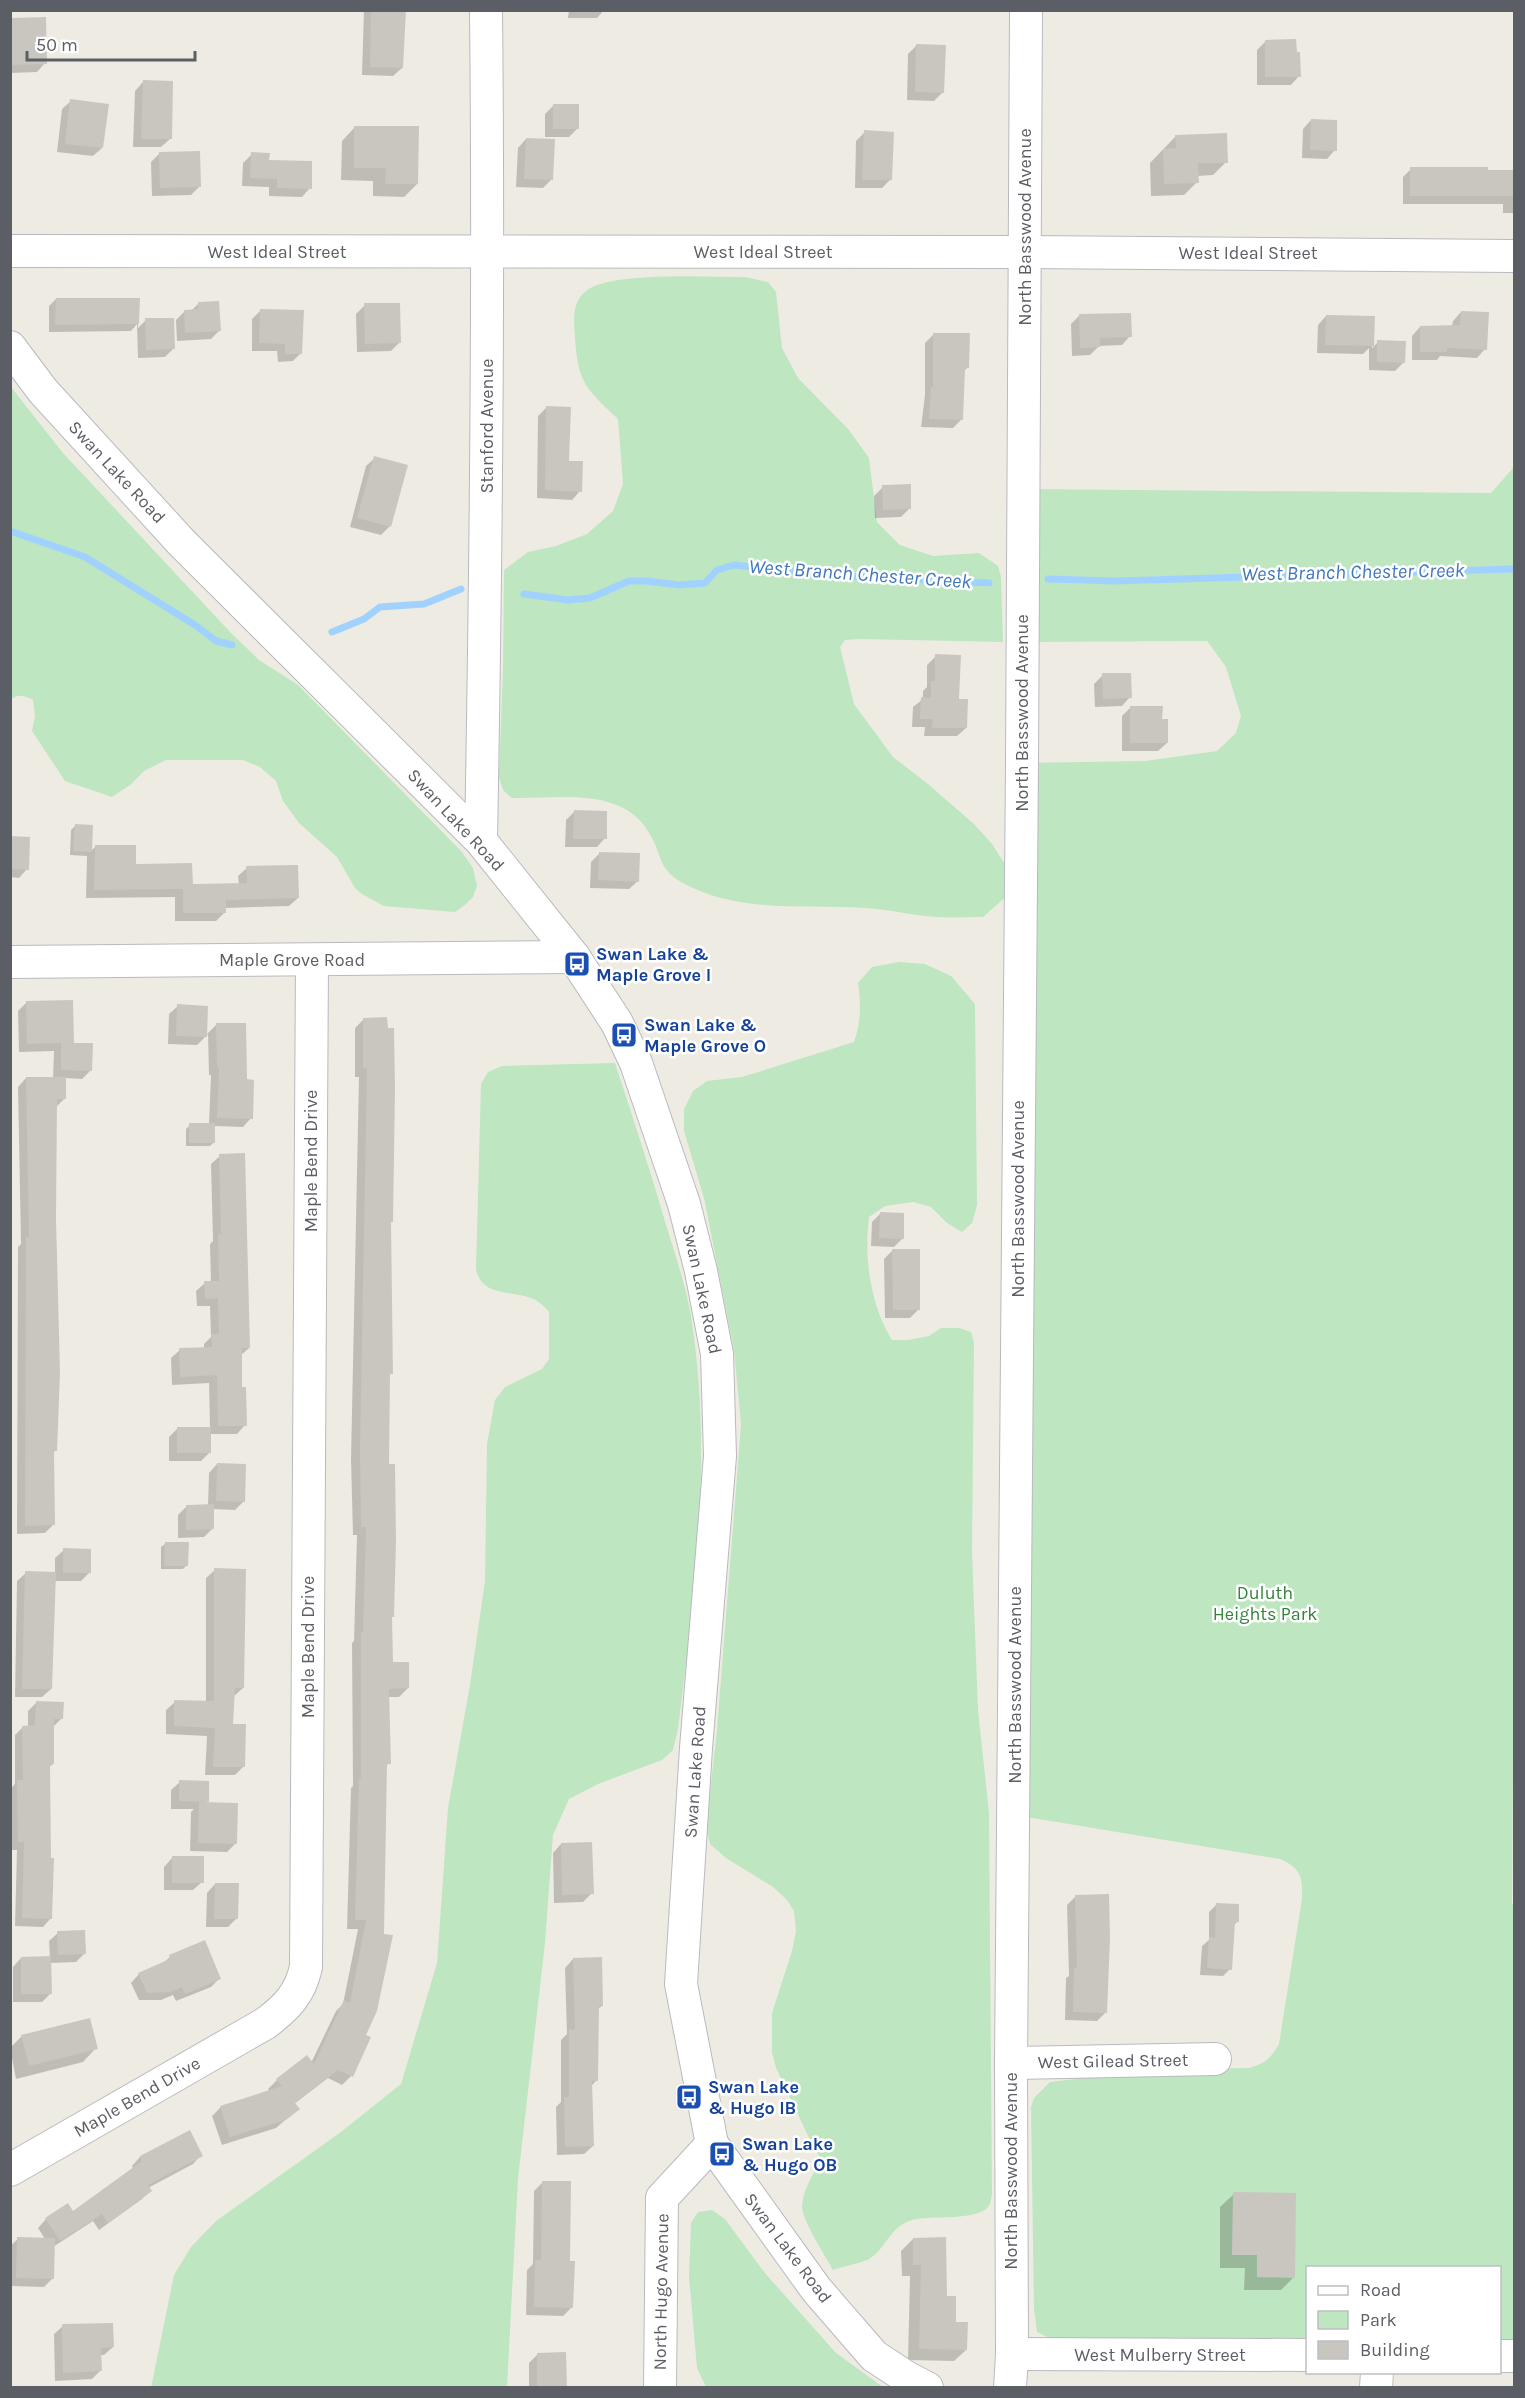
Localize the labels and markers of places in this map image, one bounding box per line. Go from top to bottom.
place label: Swan Lake & Maple Grove I [596,943,711,986]
bus stop icon: Swan Lake & Maple Grove I [562,949,592,979]
place label: Swan Lake & Maple Grove O [644,1014,766,1057]
bus stop icon: Swan Lake & Maple Grove O [609,1020,639,1050]
place label: Swan Lake & Hugo IB [708,2076,799,2119]
bus stop icon: Swan Lake & Hugo IB [674,2082,704,2112]
place label: Swan Lake & Hugo OB [742,2133,837,2176]
bus stop icon: Swan Lake & Hugo OB [707,2139,737,2169]

